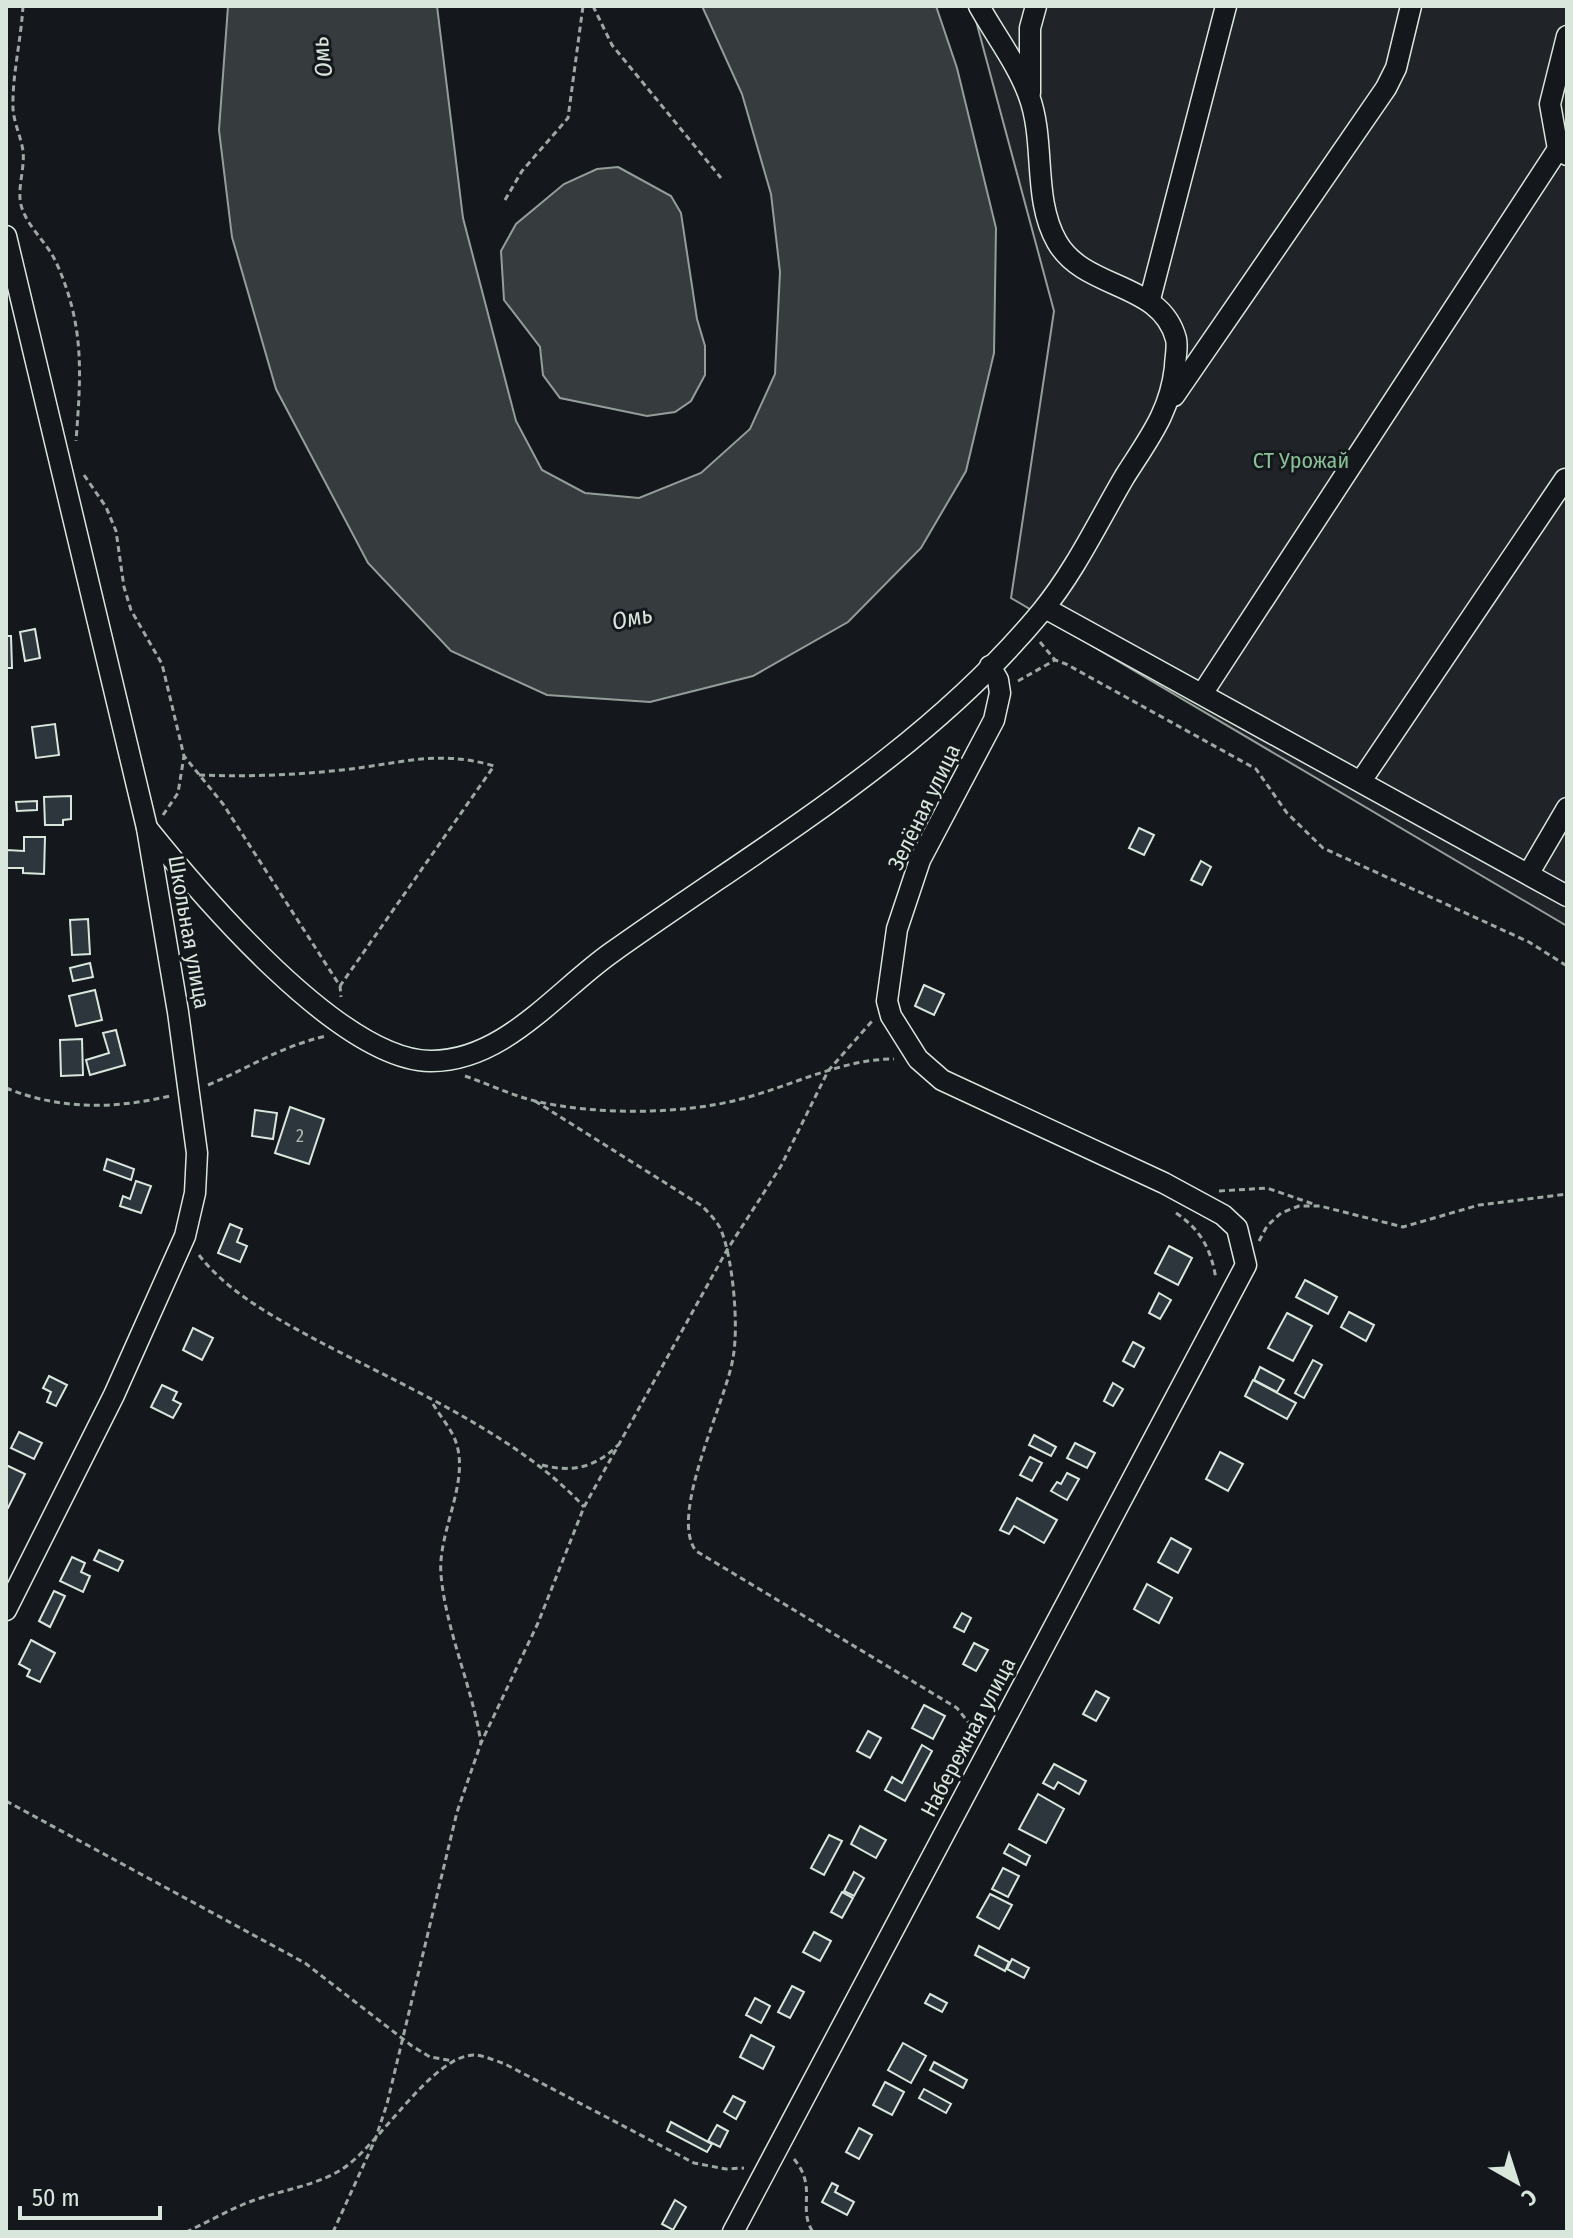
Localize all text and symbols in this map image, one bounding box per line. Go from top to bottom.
water label: Омь [306,35,338,79]
park label: СТ Урожай [1253,447,1349,474]
water label: Омь [609,600,655,636]
street label: Зелёная улица [882,740,966,874]
street label: Школьная улица [162,853,216,1011]
house number: 2 [296,1125,304,1147]
street label: Набережная улица [915,1653,1021,1821]
north arrow [1477,2142,1557,2222]
scale bar [20,2170,160,2220]
text: С [1516,2183,1542,2212]
text: 50 m [32,2184,80,2212]

